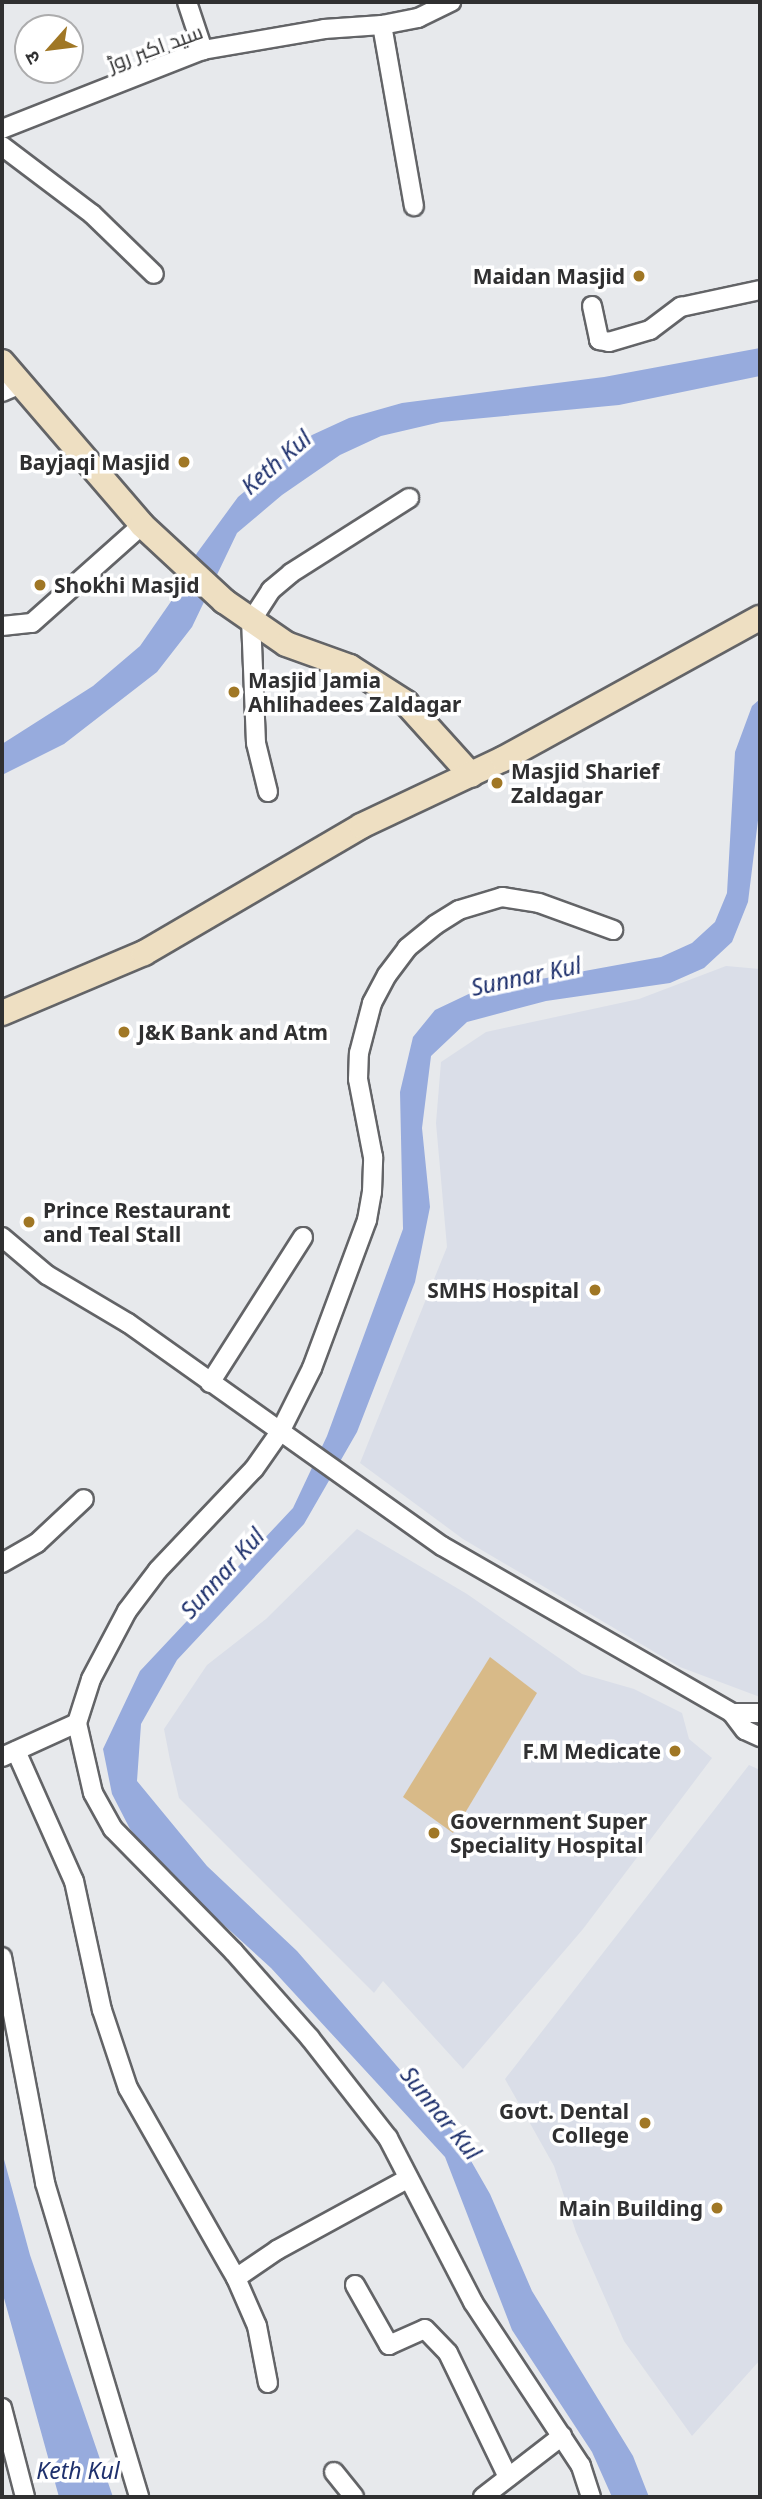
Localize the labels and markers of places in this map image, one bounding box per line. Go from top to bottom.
place label: Maidan Masjid [473,263,625,289]
marker: Maidan Masjid [631,268,647,284]
place label: Bayjaqi Masjid [19,449,170,475]
marker: Bayjaqi Masjid [176,454,192,470]
place label: Shokhi Masjid [54,572,199,598]
marker: Shokhi Masjid [32,577,48,593]
place label: Masjid Jamia Ahlihadees Zaldagar [248,667,461,717]
marker: Masjid Jamia Ahlihadees Zaldagar [226,684,242,700]
place label: Masjid Sharief Zaldagar [511,758,659,808]
marker: Masjid Sharief Zaldagar [489,775,505,791]
place label: J&K Bank and Atm [138,1019,328,1045]
marker: J&K Bank and Atm [116,1024,132,1040]
place label: Prince Restaurant and Teal Stall [43,1197,231,1247]
marker: Prince Restaurant and Teal Stall [21,1214,37,1230]
place label: SMHS Hospital [427,1277,579,1303]
marker: SMHS Hospital [585,1280,605,1300]
place label: F.M Medicate [523,1738,661,1764]
marker: F.M Medicate [667,1743,683,1759]
place label: Government Super Speciality Hospital [450,1808,647,1858]
marker: Government Super Speciality Hospital [424,1823,444,1843]
place label: Govt. Dental College [499,2098,629,2148]
marker: Govt. Dental College [635,2113,655,2133]
place label: Main Building [559,2195,703,2221]
marker: Main Building [709,2200,725,2216]

